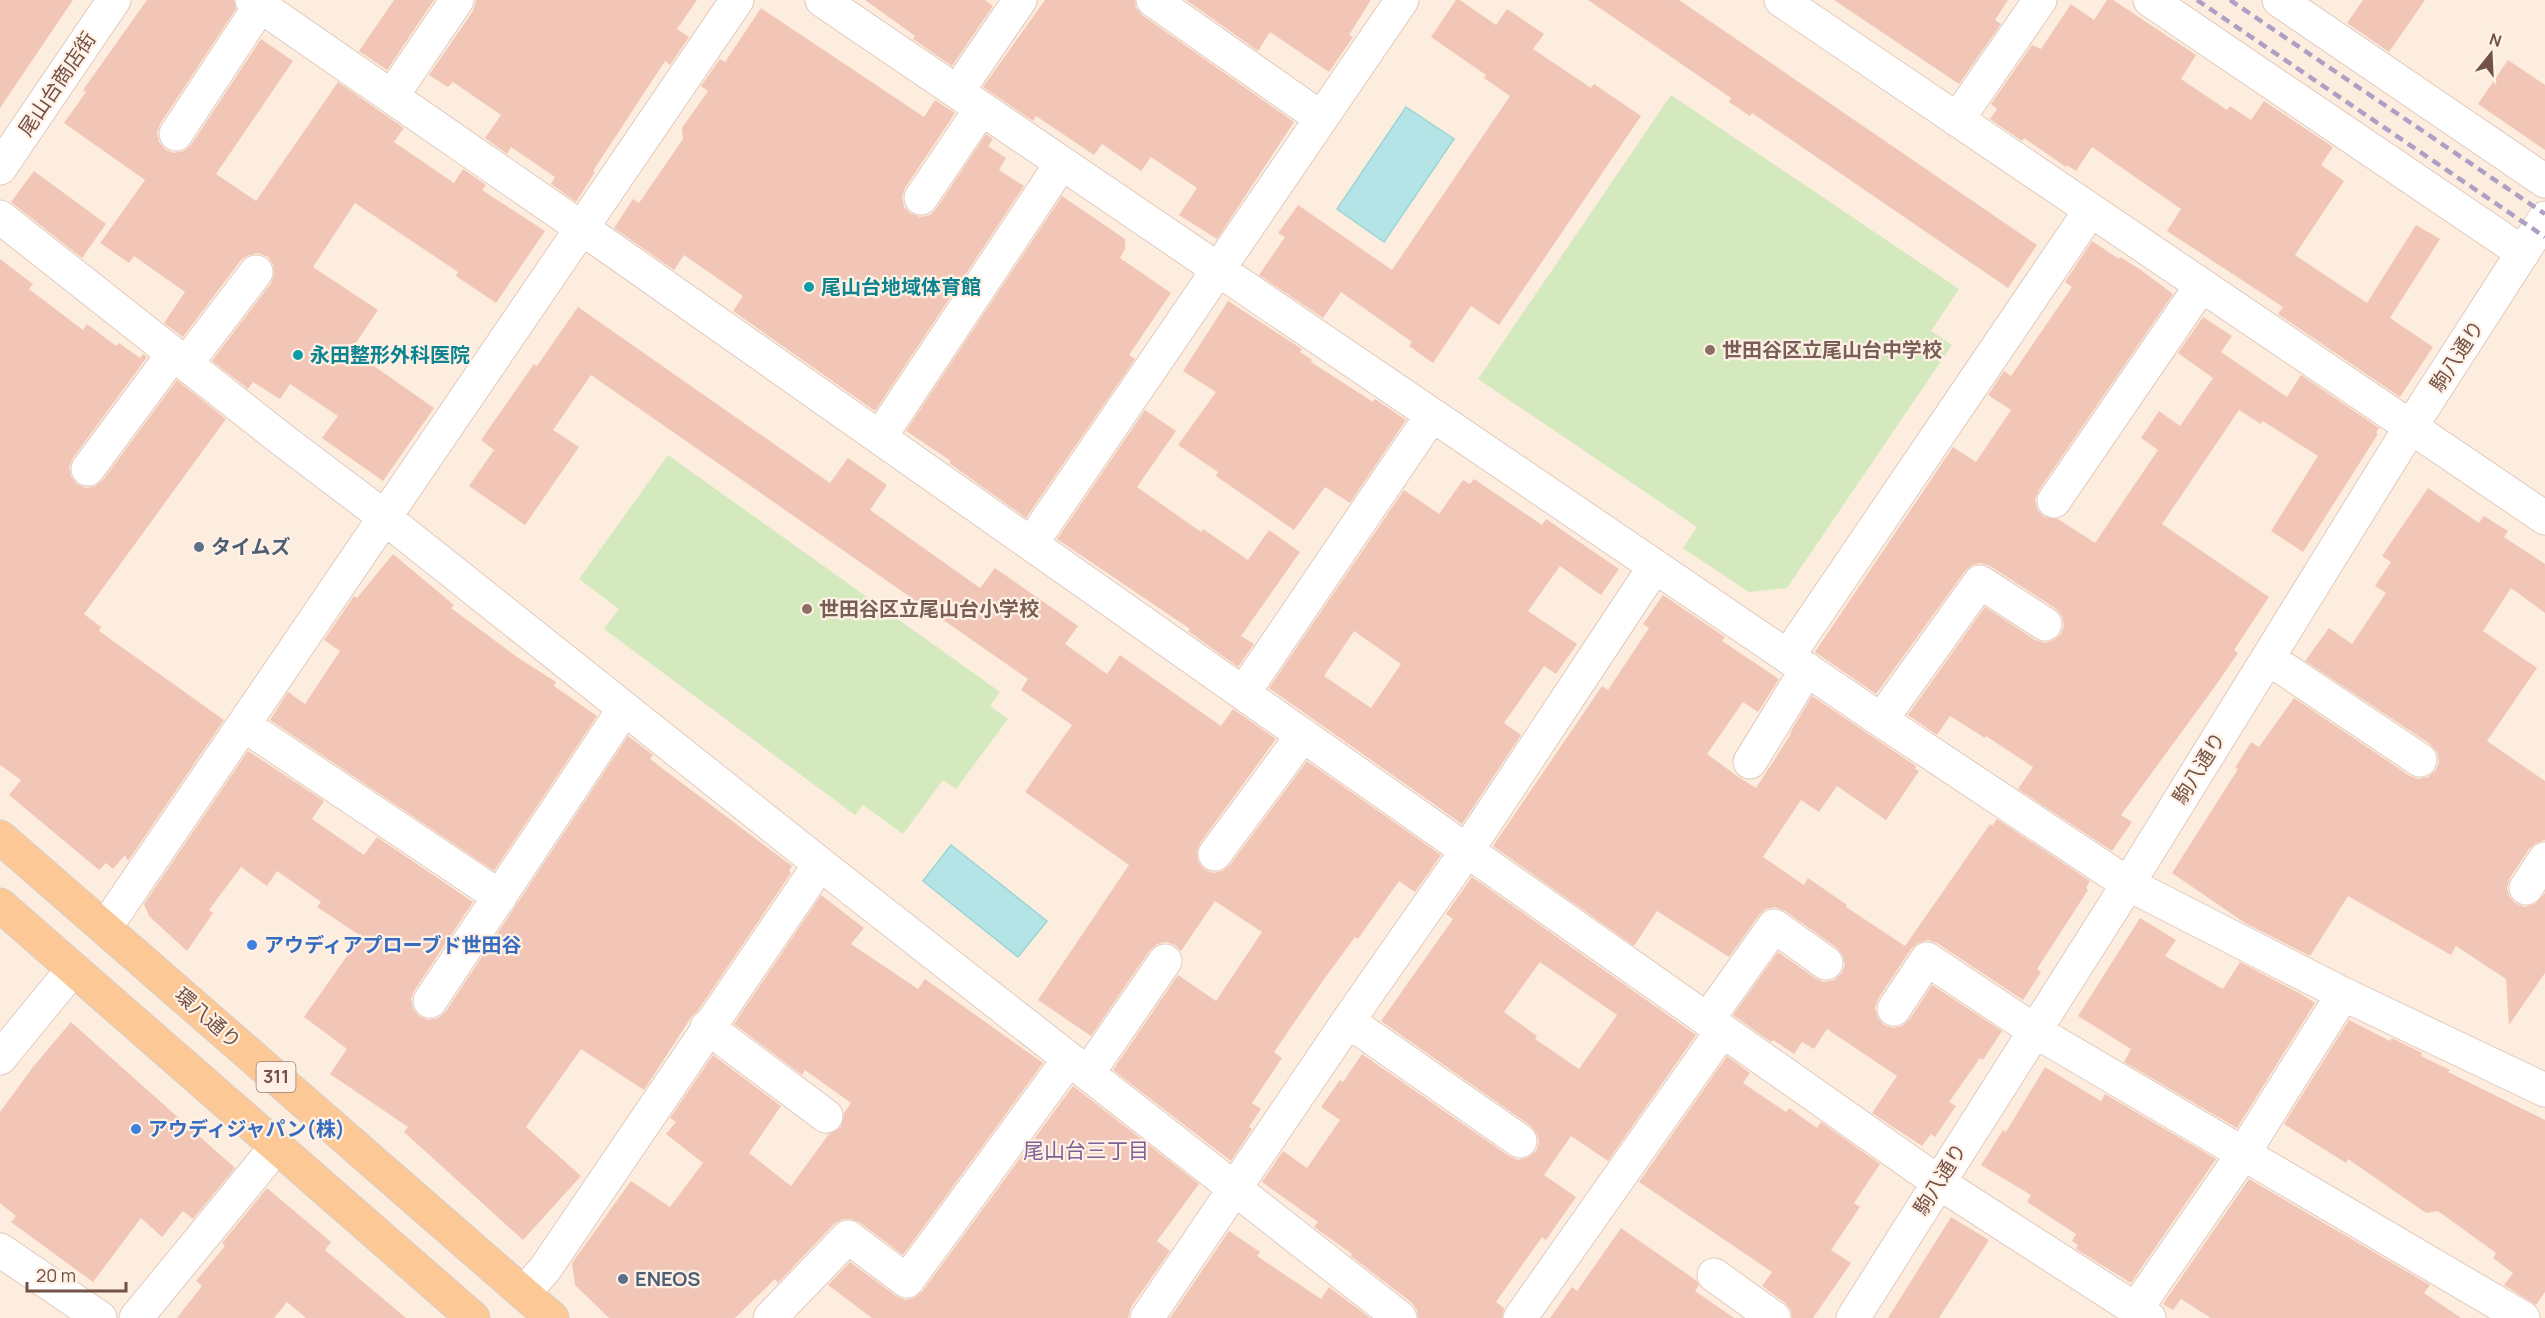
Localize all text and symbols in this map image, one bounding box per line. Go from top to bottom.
north arrow [2461,24,2521,84]
street label: 尾山台商店街 [12,26,101,141]
text: N [2487,27,2505,52]
place label: 尾山台地域体育館 [821,273,981,300]
marker: 尾山台地域体育館 [802,280,816,294]
street label: 駒八通り [2423,315,2490,397]
place label: 世田谷区立尾山台中学校 [1722,336,1942,363]
place label: 永田整形外科医院 [310,341,470,368]
marker: 世田谷区立尾山台中学校 [1703,343,1717,357]
marker: 永田整形外科医院 [291,348,305,362]
place label: タイムズ [211,533,291,560]
marker: タイムズ [192,540,206,554]
place label: 世田谷区立尾山台小学校 [819,595,1039,622]
marker: 世田谷区立尾山台小学校 [800,602,814,616]
street label: 駒八通り [2166,727,2231,809]
place label: アウディアプローブド世田谷 [264,931,521,958]
marker: アウディアプローブド世田谷 [245,938,259,952]
street label: 環八通り [169,981,247,1054]
road number: 311 [256,1062,296,1092]
place label: アウディジャパン(株) [148,1115,345,1142]
marker: アウディジャパン(株) [129,1122,143,1136]
district label: 尾山台三丁目 [1023,1136,1149,1164]
street label: 駒八通り [1907,1138,1972,1220]
scale bar [27,1255,126,1293]
text: 20 m [36,1263,76,1287]
place label: ENEOS [635,1265,700,1292]
marker: ENEOS [616,1272,630,1286]

